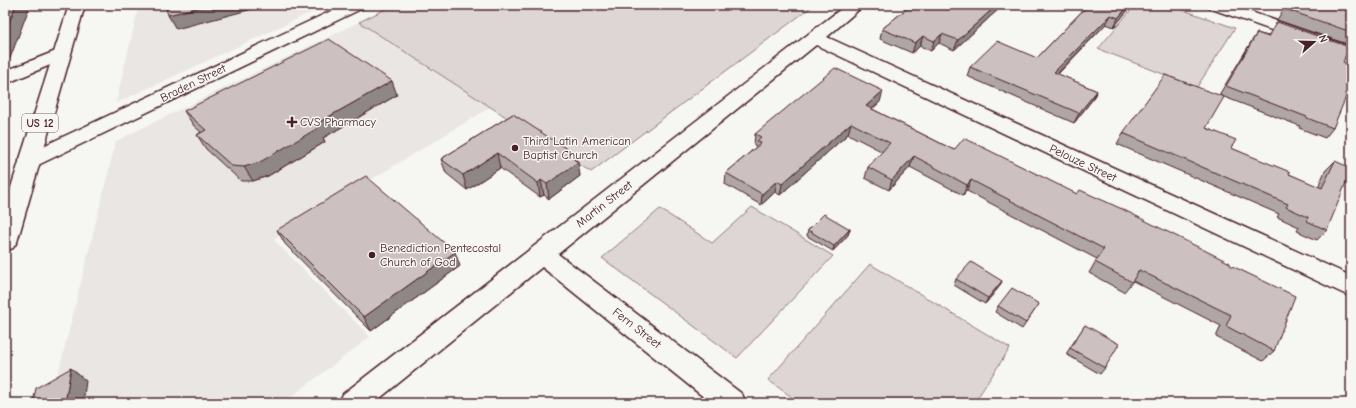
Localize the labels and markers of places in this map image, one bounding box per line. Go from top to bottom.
place label: CVS Pharmacy [300,115,376,129]
marker: CVS Pharmacy [287,117,297,127]
place label: Third Latin American Baptist Church [523,134,631,162]
marker: Third Latin American Baptist Church [510,143,520,153]
place label: Benediction Pentecostal Church of God [380,241,501,269]
marker: Benediction Pentecostal Church of God [367,250,377,260]

